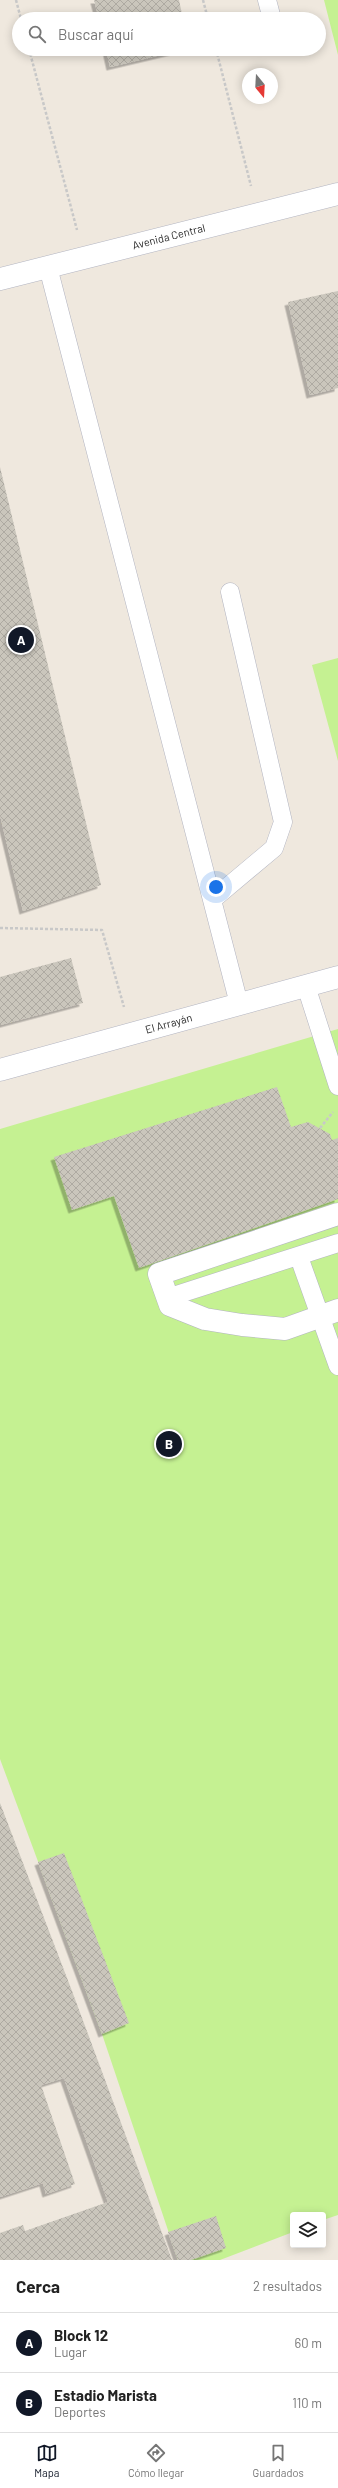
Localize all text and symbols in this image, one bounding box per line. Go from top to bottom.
search box [12,12,326,56]
icon: search [26,23,48,45]
text: Buscar aquí [58,25,134,43]
north arrow [242,68,278,104]
street label: Avenida Central [131,221,206,251]
pin: A [8,625,34,655]
your location [206,877,226,897]
street label: El Arrayán [144,1010,194,1036]
pin: B [156,1429,182,1459]
map controls [290,2212,326,2248]
button: layers [290,2212,326,2248]
text: Cerca [16,2276,60,2296]
text: 2 resultados [253,2278,322,2294]
text: Block 12 [54,2326,108,2344]
text: A [25,2335,33,2351]
text: 60 m [295,2335,322,2351]
text: Lugar [54,2344,87,2360]
text: Estadio Marista [54,2386,157,2404]
text: B [25,2395,33,2411]
text: 110 m [292,2395,322,2411]
text: Deportes [54,2404,106,2420]
tab: Mapa [34,2442,59,2479]
tab: Cómo llegar [128,2442,184,2479]
tab: Guardados [253,2442,304,2479]

